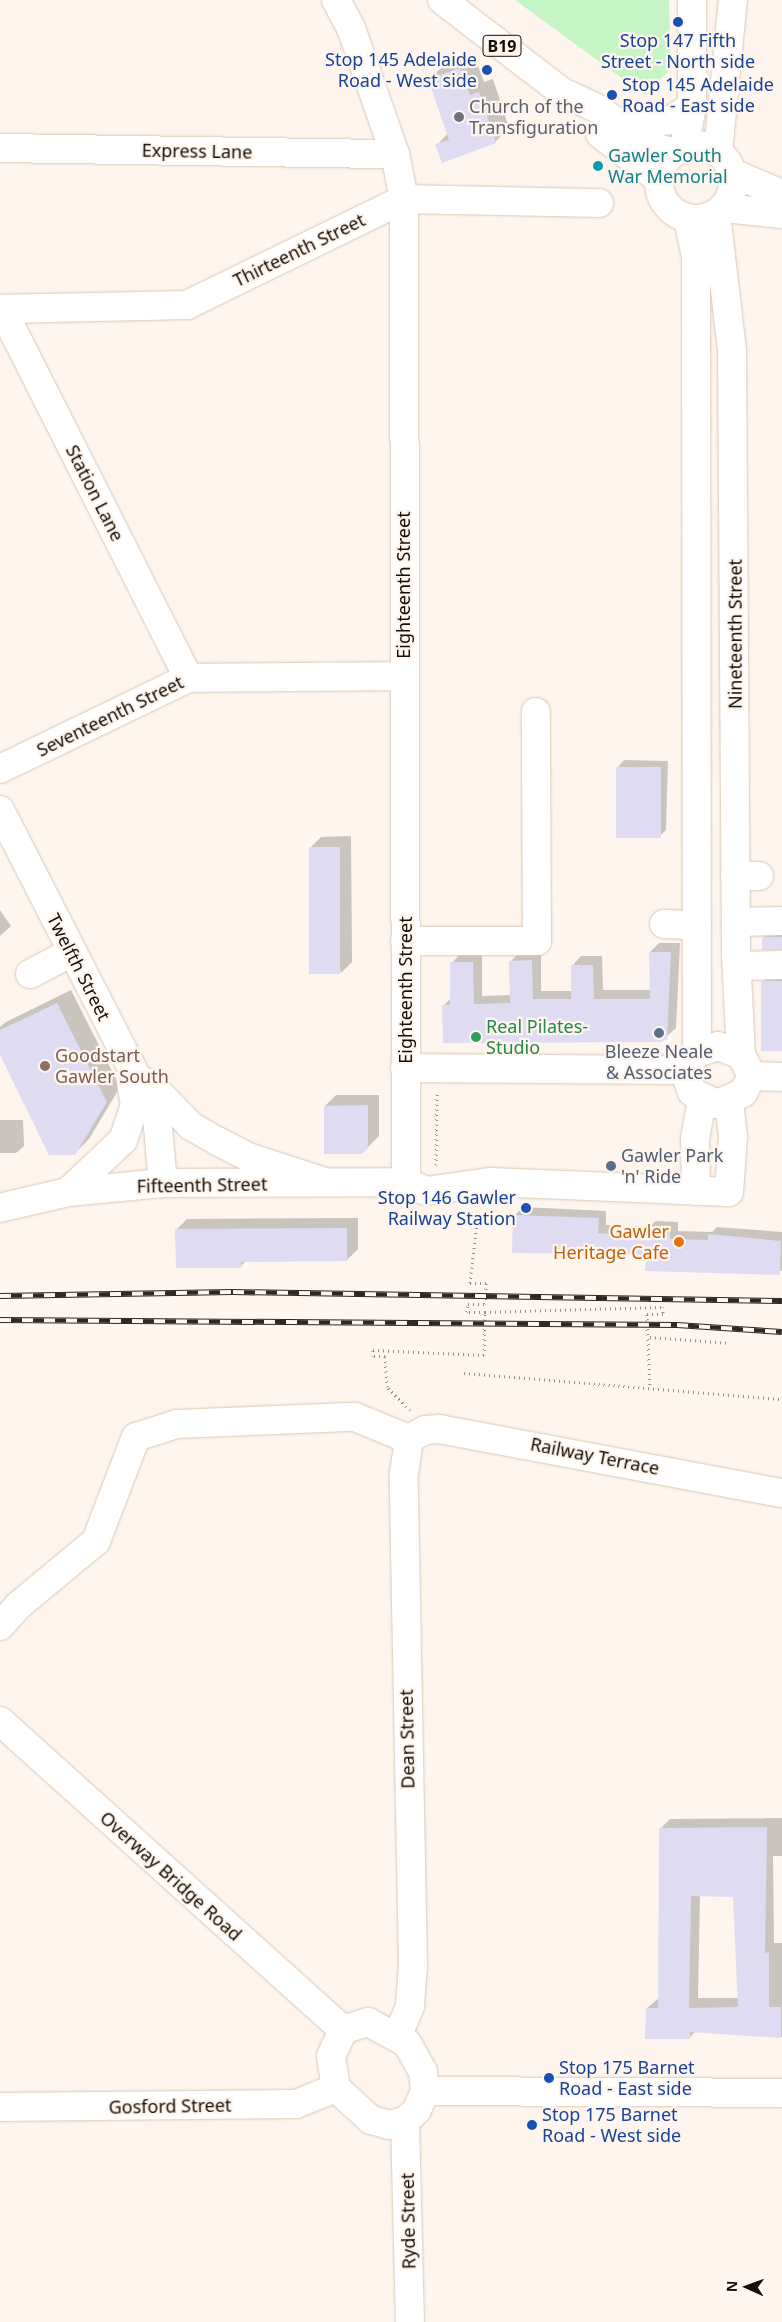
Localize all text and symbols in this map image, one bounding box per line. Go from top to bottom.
marker: Stop 147 Fifth Street - North side [672,16,684,28]
place label: Stop 147 Fifth Street - North side [601,30,755,72]
road number: B19 [482,32,522,59]
place label: Stop 145 Adelaide Road - West side [325,49,477,92]
marker: Stop 145 Adelaide Road - West side [481,64,493,76]
place label: Stop 145 Adelaide Road - East side [622,74,774,116]
marker: Stop 145 Adelaide Road - East side [606,89,618,101]
place label: Church of the Transfiguration [469,96,598,138]
marker: Church of the Transfiguration [453,111,465,123]
street label: Express Lane [142,139,252,163]
place label: Gawler South War Memorial [608,145,728,188]
marker: Gawler South War Memorial [592,160,604,172]
street label: Thirteenth Street [230,209,368,291]
street label: Station Lane [62,441,128,545]
street label: Eighteenth Street [392,511,414,659]
street label: Nineteenth Street [724,559,746,709]
street label: Seventeenth Street [33,671,187,761]
street label: Twelfth Street [43,910,115,1024]
street label: Eighteenth Street [394,916,416,1064]
place label: Real Pilates- Studio [486,1016,588,1058]
marker: Bleeze Neale & Associates [653,1027,665,1039]
marker: Real Pilates- Studio [470,1031,482,1043]
place label: Bleeze Neale & Associates [605,1041,713,1084]
place label: Goodstart Gawler South [55,1045,169,1088]
marker: Goodstart Gawler South [39,1060,51,1072]
place label: Gawler Park 'n' Ride [621,1145,723,1188]
marker: Gawler Park 'n' Ride [605,1160,617,1172]
street label: Fifteenth Street [136,1173,268,1197]
place label: Stop 146 Gawler Railway Station [378,1187,516,1230]
marker: Stop 146 Gawler Railway Station [520,1202,532,1214]
place label: Gawler Heritage Cafe [553,1221,669,1264]
marker: Gawler Heritage Cafe [673,1236,685,1248]
street label: Railway Terrace [529,1433,661,1479]
street label: Dean Street [395,1689,419,1789]
street label: Overway Bridge Road [96,1807,246,1945]
place label: Stop 175 Barnet Road - East side [559,2057,695,2100]
marker: Stop 175 Barnet Road - East side [543,2072,555,2084]
street label: Gosford Street [108,2094,232,2118]
place label: Stop 175 Barnet Road - West side [542,2104,681,2146]
marker: Stop 175 Barnet Road - West side [526,2119,538,2131]
street label: Ryde Street [396,2173,420,2269]
north arrow [722,2262,772,2312]
text: N [722,2280,741,2292]

